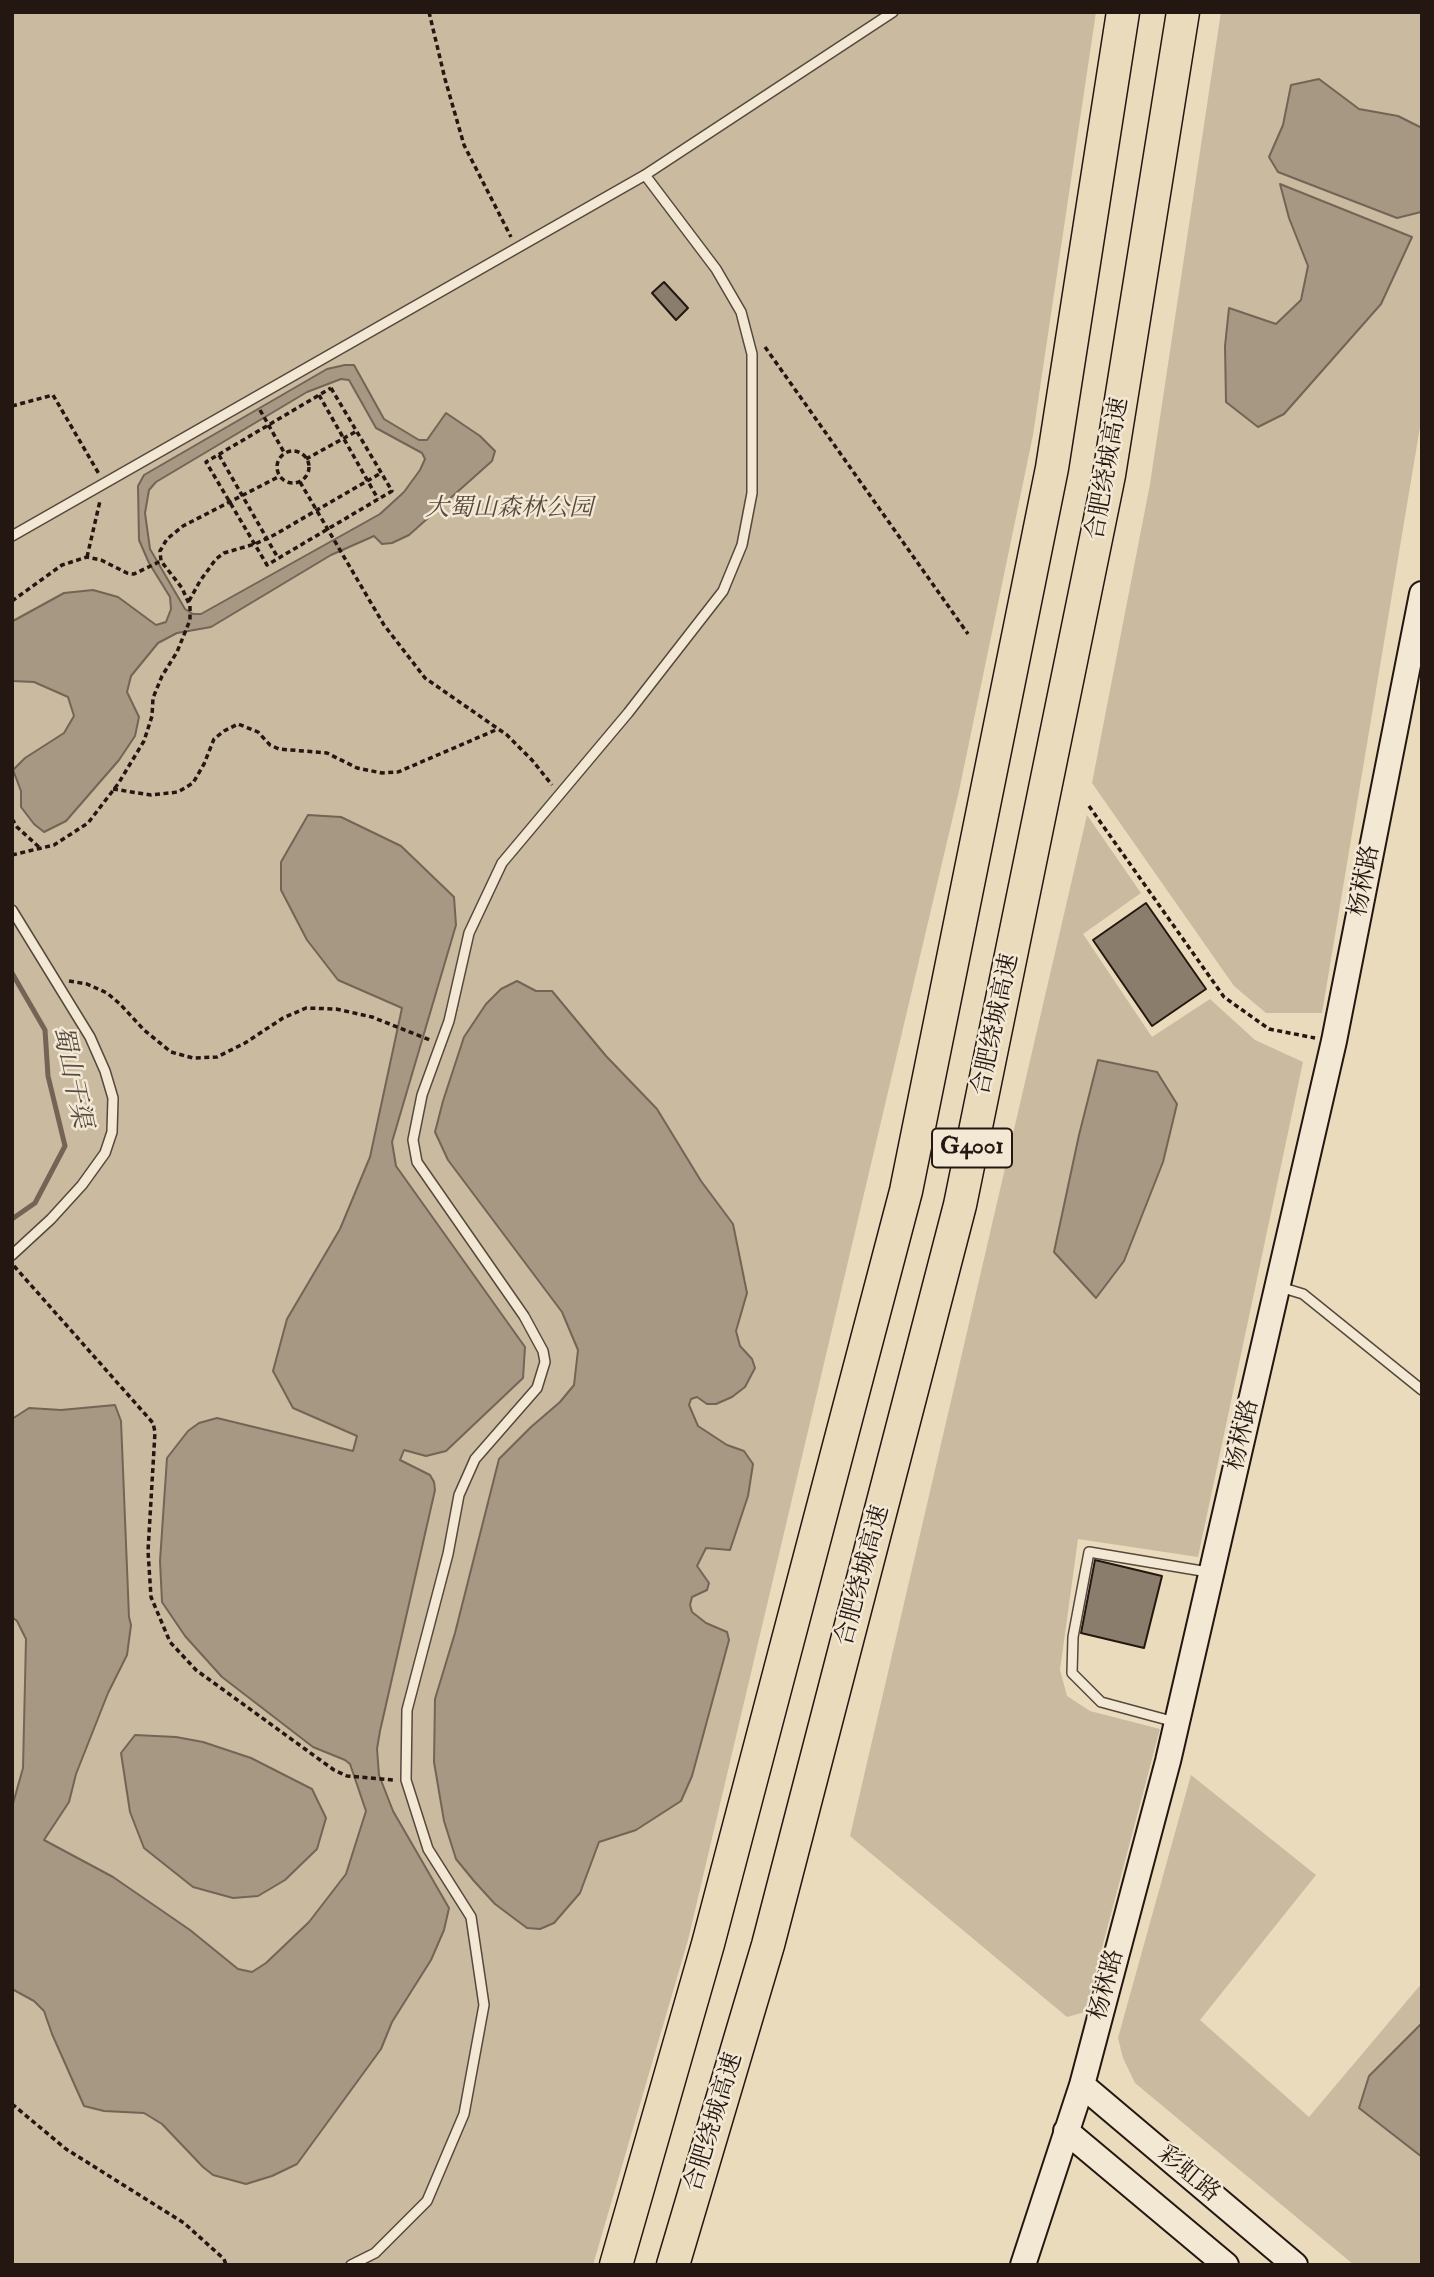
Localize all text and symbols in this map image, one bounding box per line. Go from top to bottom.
street label: 合肥绕城高速 [1082,396,1136,542]
park label: 大蜀山森林公园 [425,496,593,524]
street label: 杨林路 [1345,843,1387,919]
street label: 合肥绕城高速 [968,952,1026,1098]
water label: 蜀山干渠 [44,1023,96,1131]
road number: G4001 [932,1128,1012,1168]
street label: 杨林路 [1222,1397,1266,1473]
street label: 合肥绕城高速 [831,1503,897,1649]
street label: 杨林路 [1085,1946,1131,2024]
street label: 合肥绕城高速 [680,2050,750,2196]
street label: 彩虹路 [1151,2141,1225,2209]

